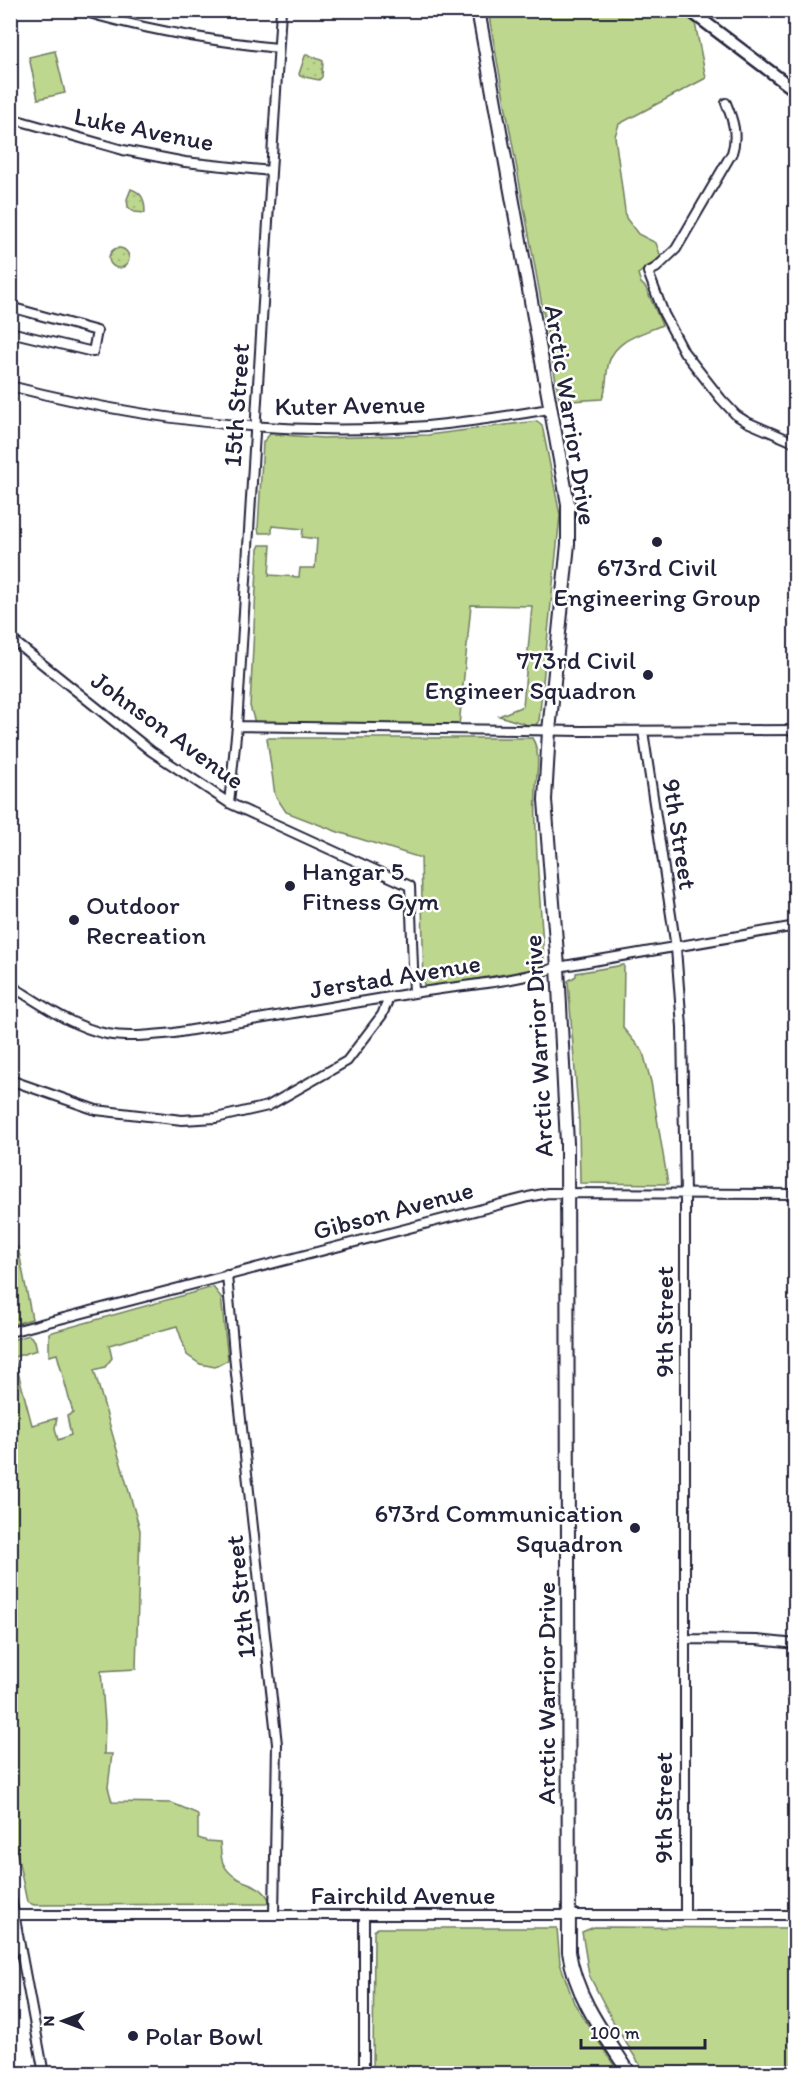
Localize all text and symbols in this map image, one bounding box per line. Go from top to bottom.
street label: Luke Avenue [71,100,217,158]
street label: Arctic Warrior Drive [538,302,604,528]
street label: 15th Street [216,342,256,468]
street label: Kuter Avenue [274,388,426,422]
marker: 673rd Civil Engineering Group [650,535,664,549]
place label: 673rd Civil Engineering Group [553,551,761,613]
place label: 773rd Civil Engineer Squadron [425,644,636,706]
street label: Johnson Avenue [85,664,251,796]
marker: 773rd Civil Engineer Squadron [641,668,655,682]
street label: 9th Street [655,776,705,892]
place label: Hangar 5 Fitness Gym [302,855,439,917]
marker: Hangar 5 Fitness Gym [283,879,297,893]
place label: Outdoor Recreation [86,889,206,951]
marker: Outdoor Recreation [67,913,81,927]
street label: Arctic Warrior Drive [516,934,560,1158]
street label: Jerstad Avenue [307,947,483,1005]
street label: Gibson Avenue [309,1173,477,1247]
street label: 9th Street [648,1266,680,1378]
place label: 673rd Communication Squadron [375,1497,623,1559]
marker: 673rd Communication Squadron [628,1521,642,1535]
street label: 12th Street [218,1533,262,1660]
street label: Arctic Warrior Drive [530,1582,562,1804]
street label: 9th Street [647,1752,679,1864]
street label: Fairchild Avenue [311,1879,495,1911]
north arrow [33,1991,93,2051]
scale bar [581,2012,706,2050]
text: N [39,2016,58,2026]
place label: Polar Bowl [145,2020,263,2052]
text: 100 m [590,2022,640,2044]
marker: Polar Bowl [126,2029,140,2043]

